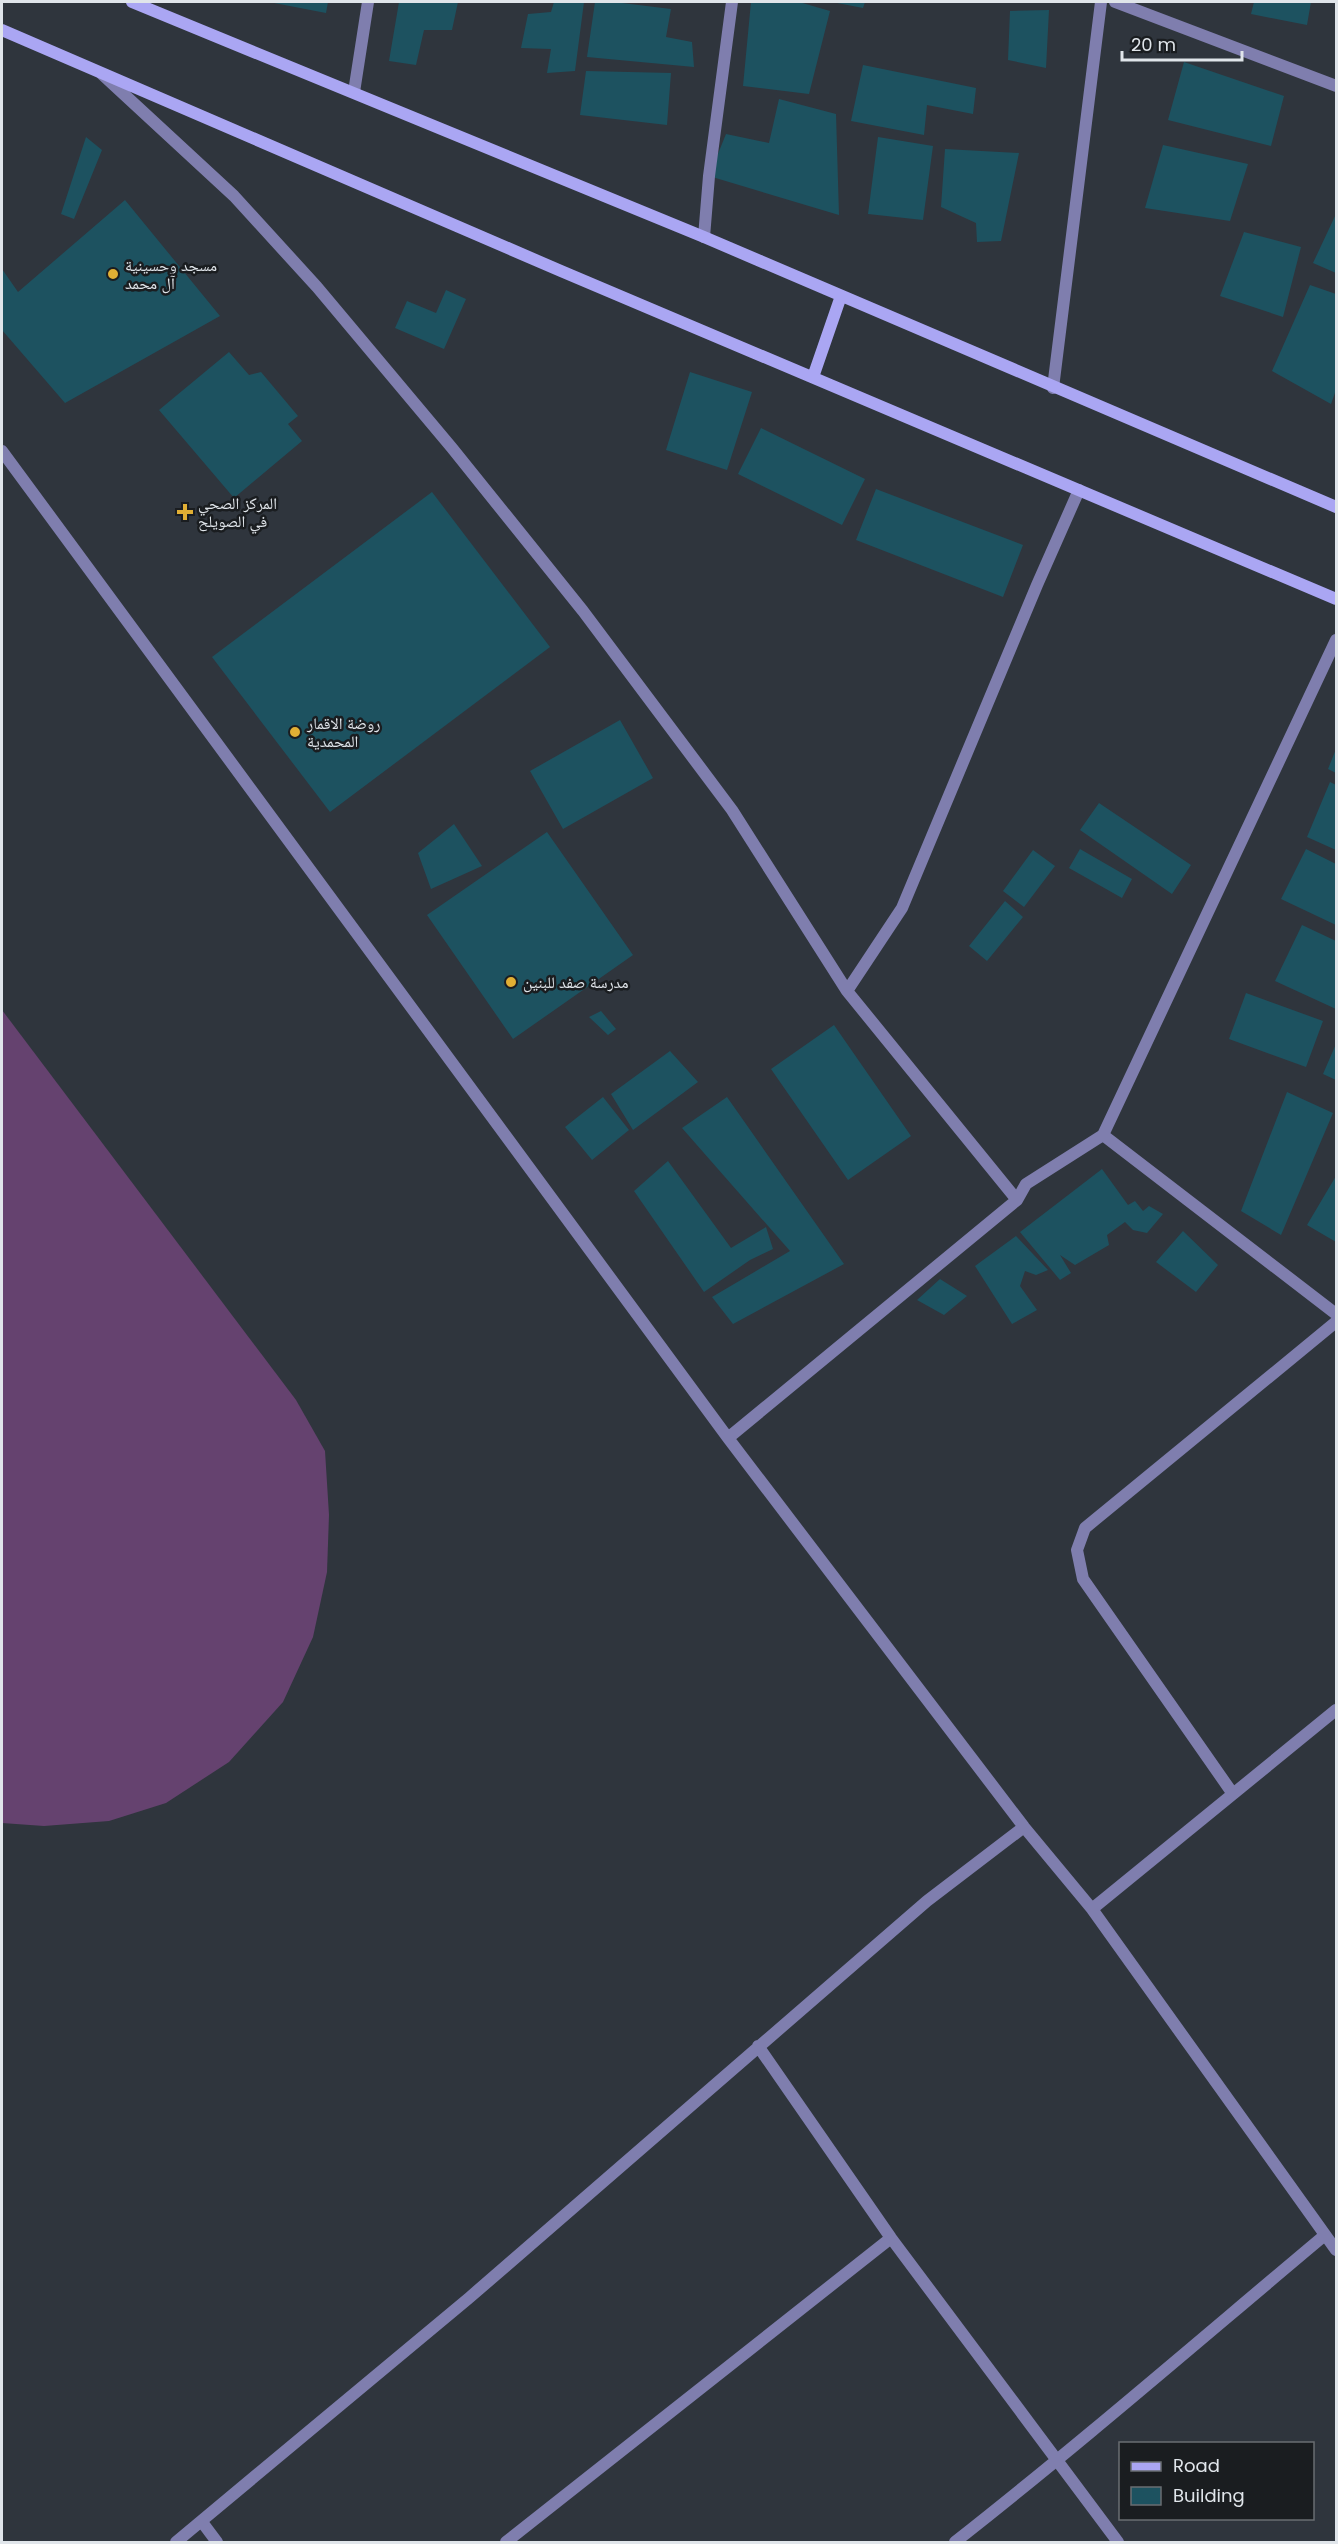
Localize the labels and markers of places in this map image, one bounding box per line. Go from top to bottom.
place label: مسجد وحسينية آل محمد [125,254,217,295]
marker: مسجد وحسينية آل محمد [106,267,120,281]
place label: المركز الصحي في الصويلح [198,492,277,534]
marker: المركز الصحي في الصويلح [176,503,194,521]
place label: روضة الاقمار المحمدية [306,712,380,753]
marker: روضة الاقمار المحمدية [288,725,302,739]
place label: مدرسة صفد للبنين [523,971,629,994]
marker: مدرسة صفد للبنين [504,975,518,989]

